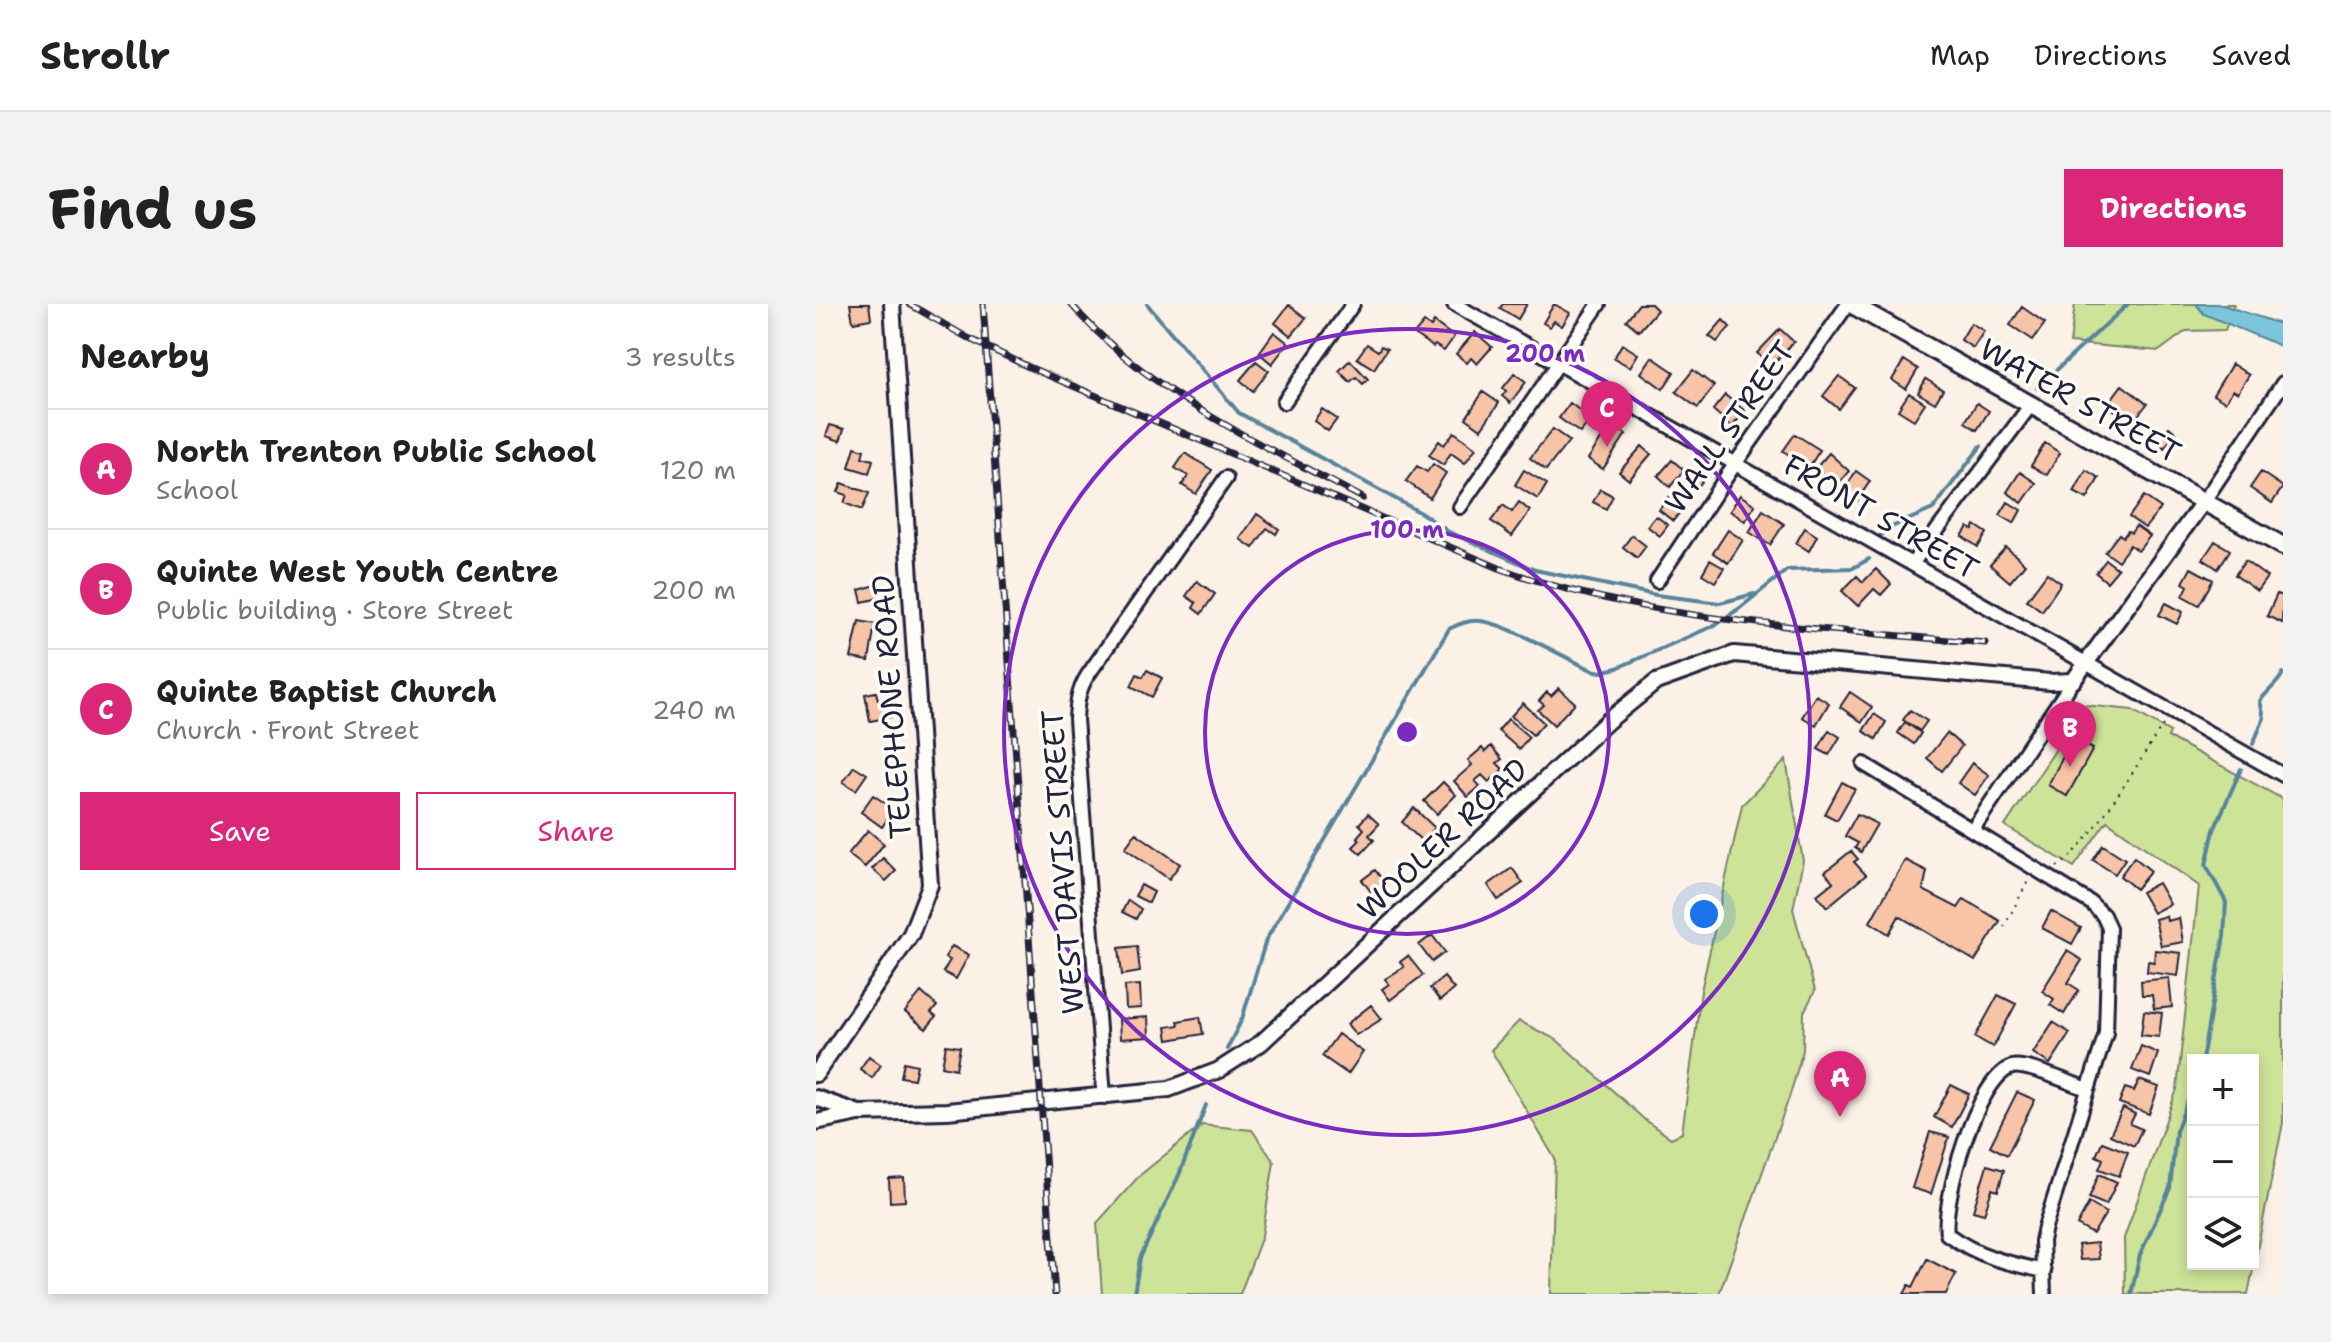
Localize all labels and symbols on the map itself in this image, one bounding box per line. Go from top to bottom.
street label: WATER STREET [1972,328,2188,473]
street label: WALL STREET [1655,332,1804,521]
text: 200 m [1505,338,1585,370]
pin: C [1581,381,1633,447]
street label: FRONT STREET [1776,444,1986,589]
text: 100 m [1370,514,1444,546]
street label: TELEPHONE ROAD [862,574,921,840]
pin: B [2044,701,2096,767]
street label: WEST DAVIS STREET [1031,708,1094,1016]
centre of rings [1393,718,1421,746]
street label: WOOLER ROAD [1348,749,1537,928]
your location [1684,894,1724,934]
pin: A [1814,1051,1866,1117]

